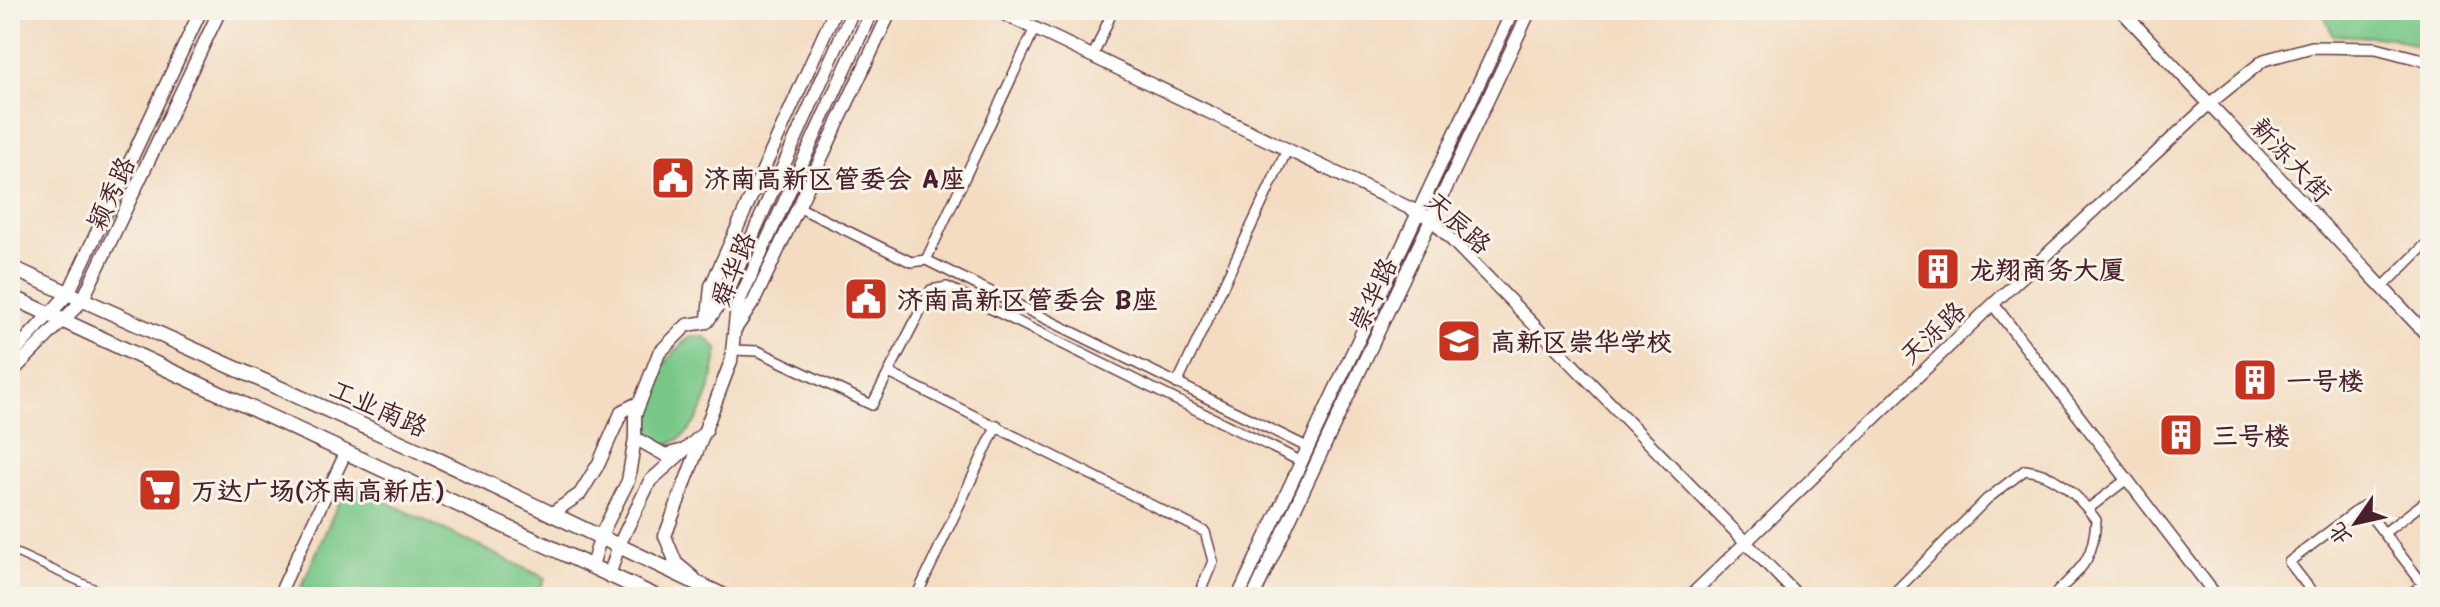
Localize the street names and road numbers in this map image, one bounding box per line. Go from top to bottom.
street label: 新泺大街 [2244,109,2340,209]
street label: 颖秀路 [78,150,142,236]
street label: 天辰路 [1419,183,1499,261]
street label: 舜华路 [702,226,762,312]
street label: 崇华路 [1340,251,1404,337]
street label: 天泺路 [1892,293,1972,371]
street label: 工业南路 [325,370,433,444]

